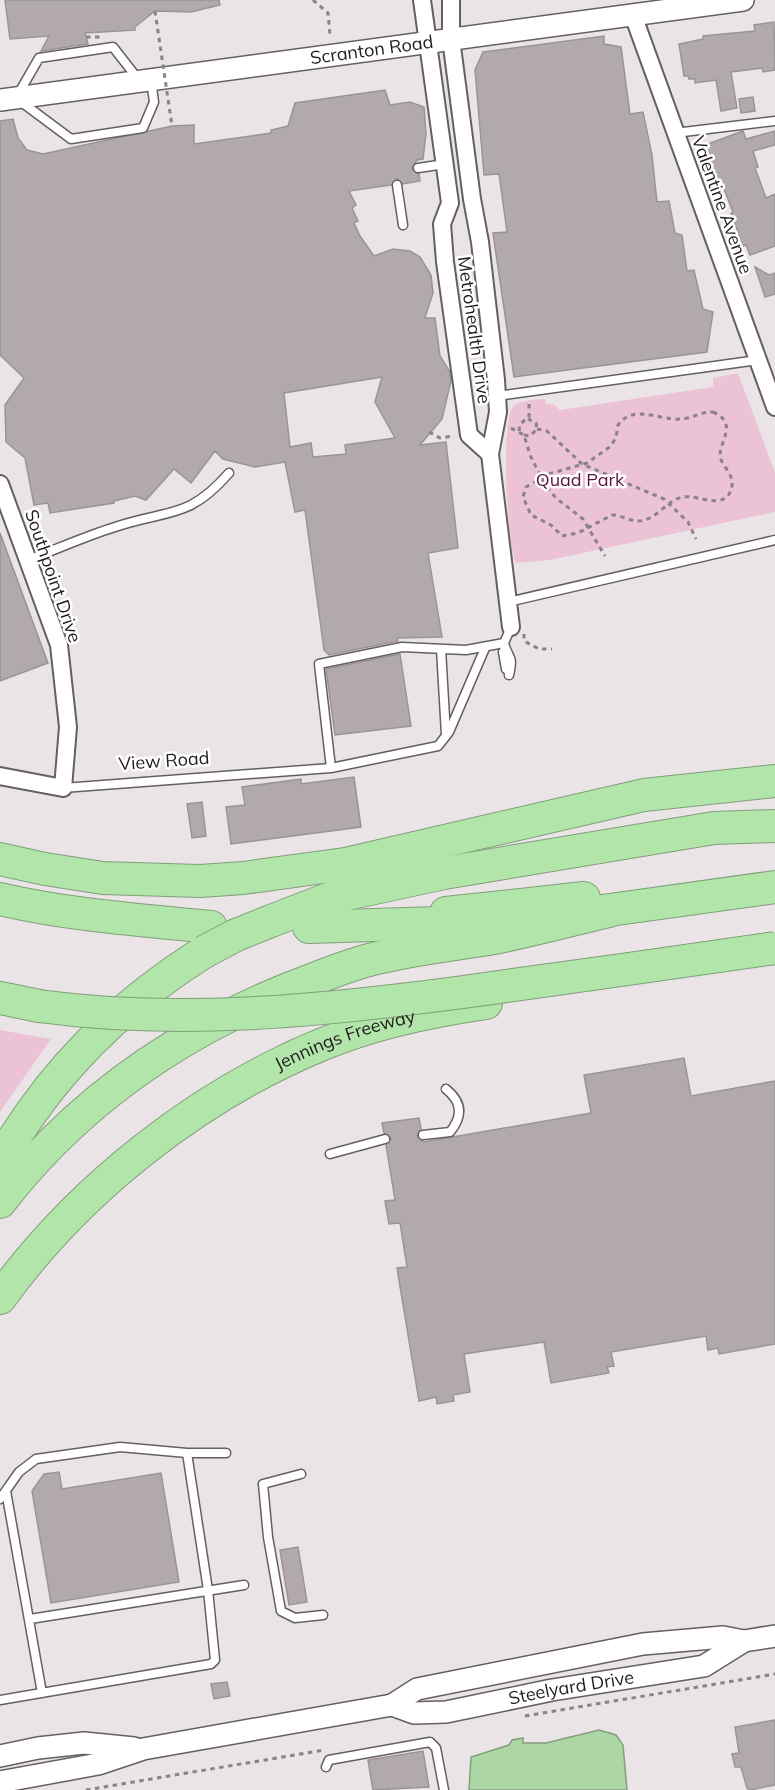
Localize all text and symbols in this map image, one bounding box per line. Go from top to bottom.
street label: Scranton Road [309,30,435,69]
street label: Valentine Avenue [687,133,758,277]
street label: Metrohealth Drive [453,255,496,405]
park label: Quad Park [536,468,625,491]
street label: Southpoint Drive [20,506,87,645]
street label: View Road [118,746,210,775]
street label: Jennings Freeway [271,1004,418,1075]
street label: Steelyard Drive [506,1665,636,1710]

